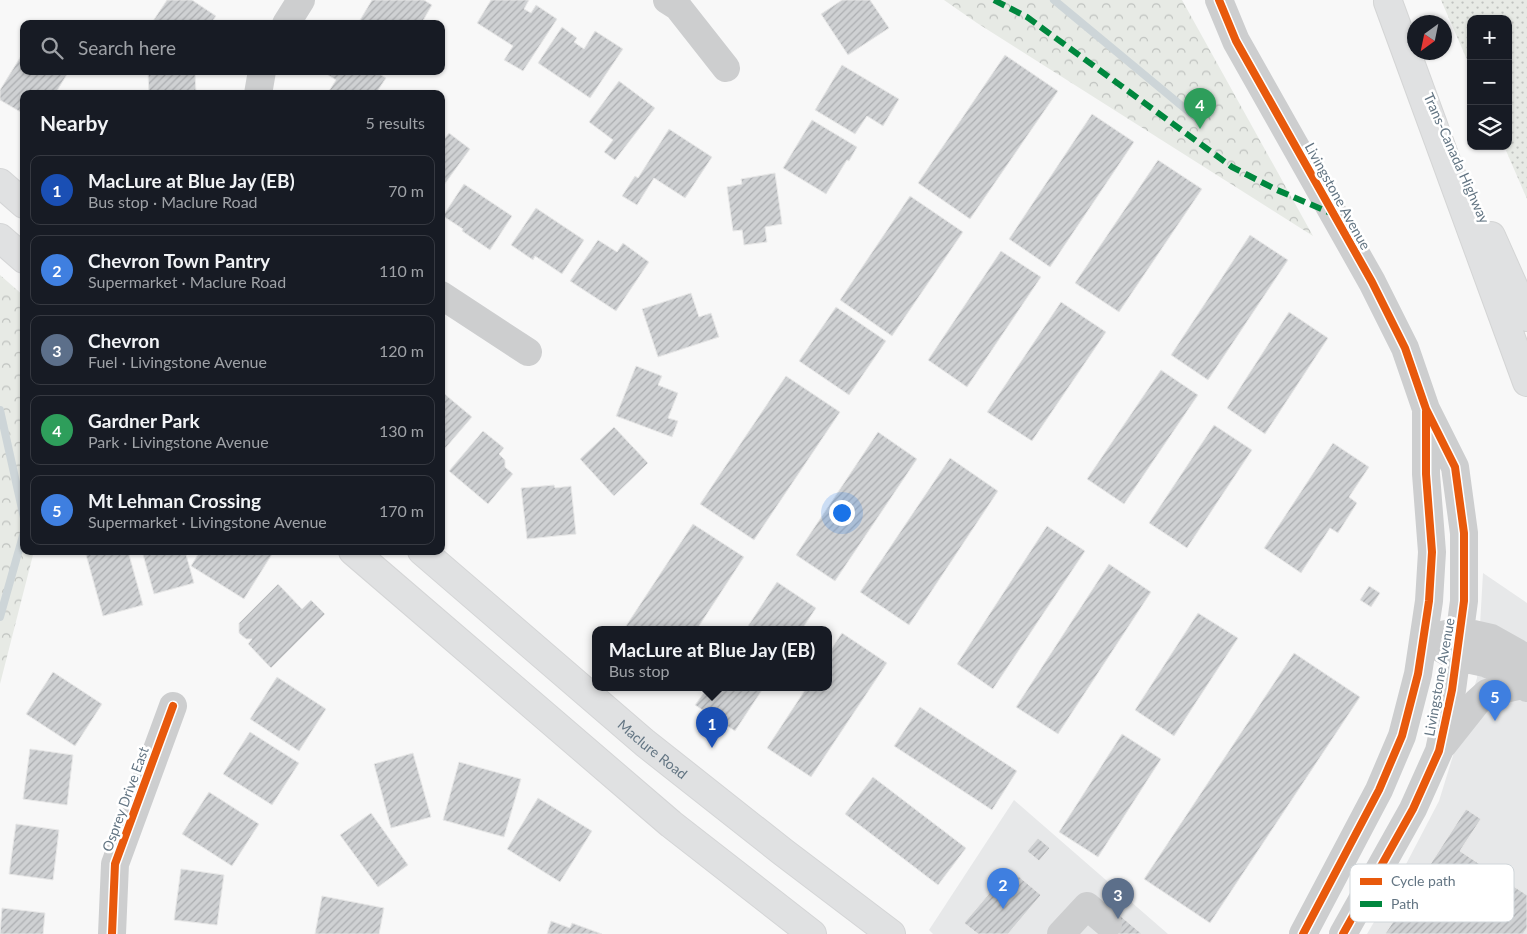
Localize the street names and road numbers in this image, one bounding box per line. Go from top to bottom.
street label: Trans-Canada Highway [1421,90,1494,227]
street label: Livingstone Avenue [1302,139,1374,253]
street label: Livingstone Avenue [1420,616,1458,738]
street label: Maclure Road [615,715,691,782]
street label: Osprey Drive East [98,744,152,854]

